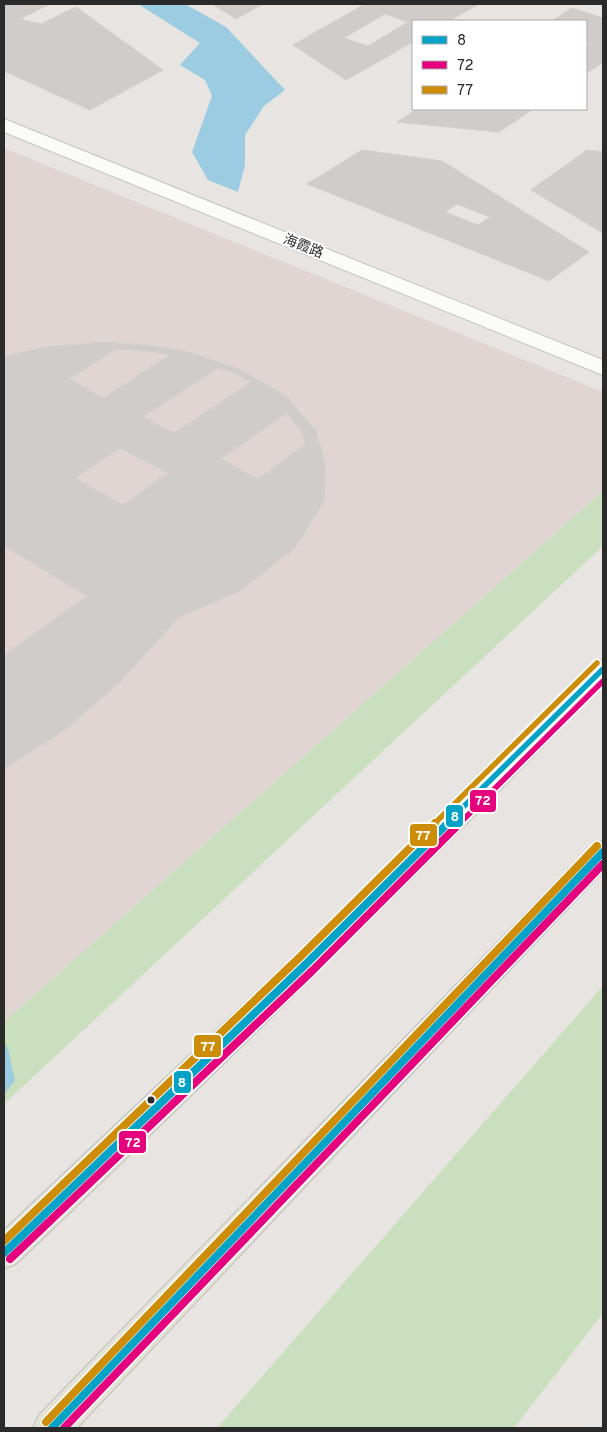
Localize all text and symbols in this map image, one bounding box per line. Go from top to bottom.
legend [412,20,587,110]
text: 8 [457,32,466,51]
text: 72 [457,57,474,76]
text: 77 [457,82,473,101]
street label: 海霞路 [280,231,326,263]
line badge: 72 [469,789,497,813]
text: 72 [475,793,491,810]
line badge: 8 [445,804,464,828]
text: 8 [451,809,459,826]
line badge: 77 [409,823,438,847]
text: 77 [416,828,431,845]
line badge: 77 [193,1034,222,1058]
text: 77 [201,1039,216,1056]
line badge: 8 [173,1070,192,1094]
text: 8 [178,1075,186,1092]
unlabelled marker [146,1095,156,1105]
line badge: 72 [118,1130,147,1154]
text: 72 [125,1135,141,1152]

